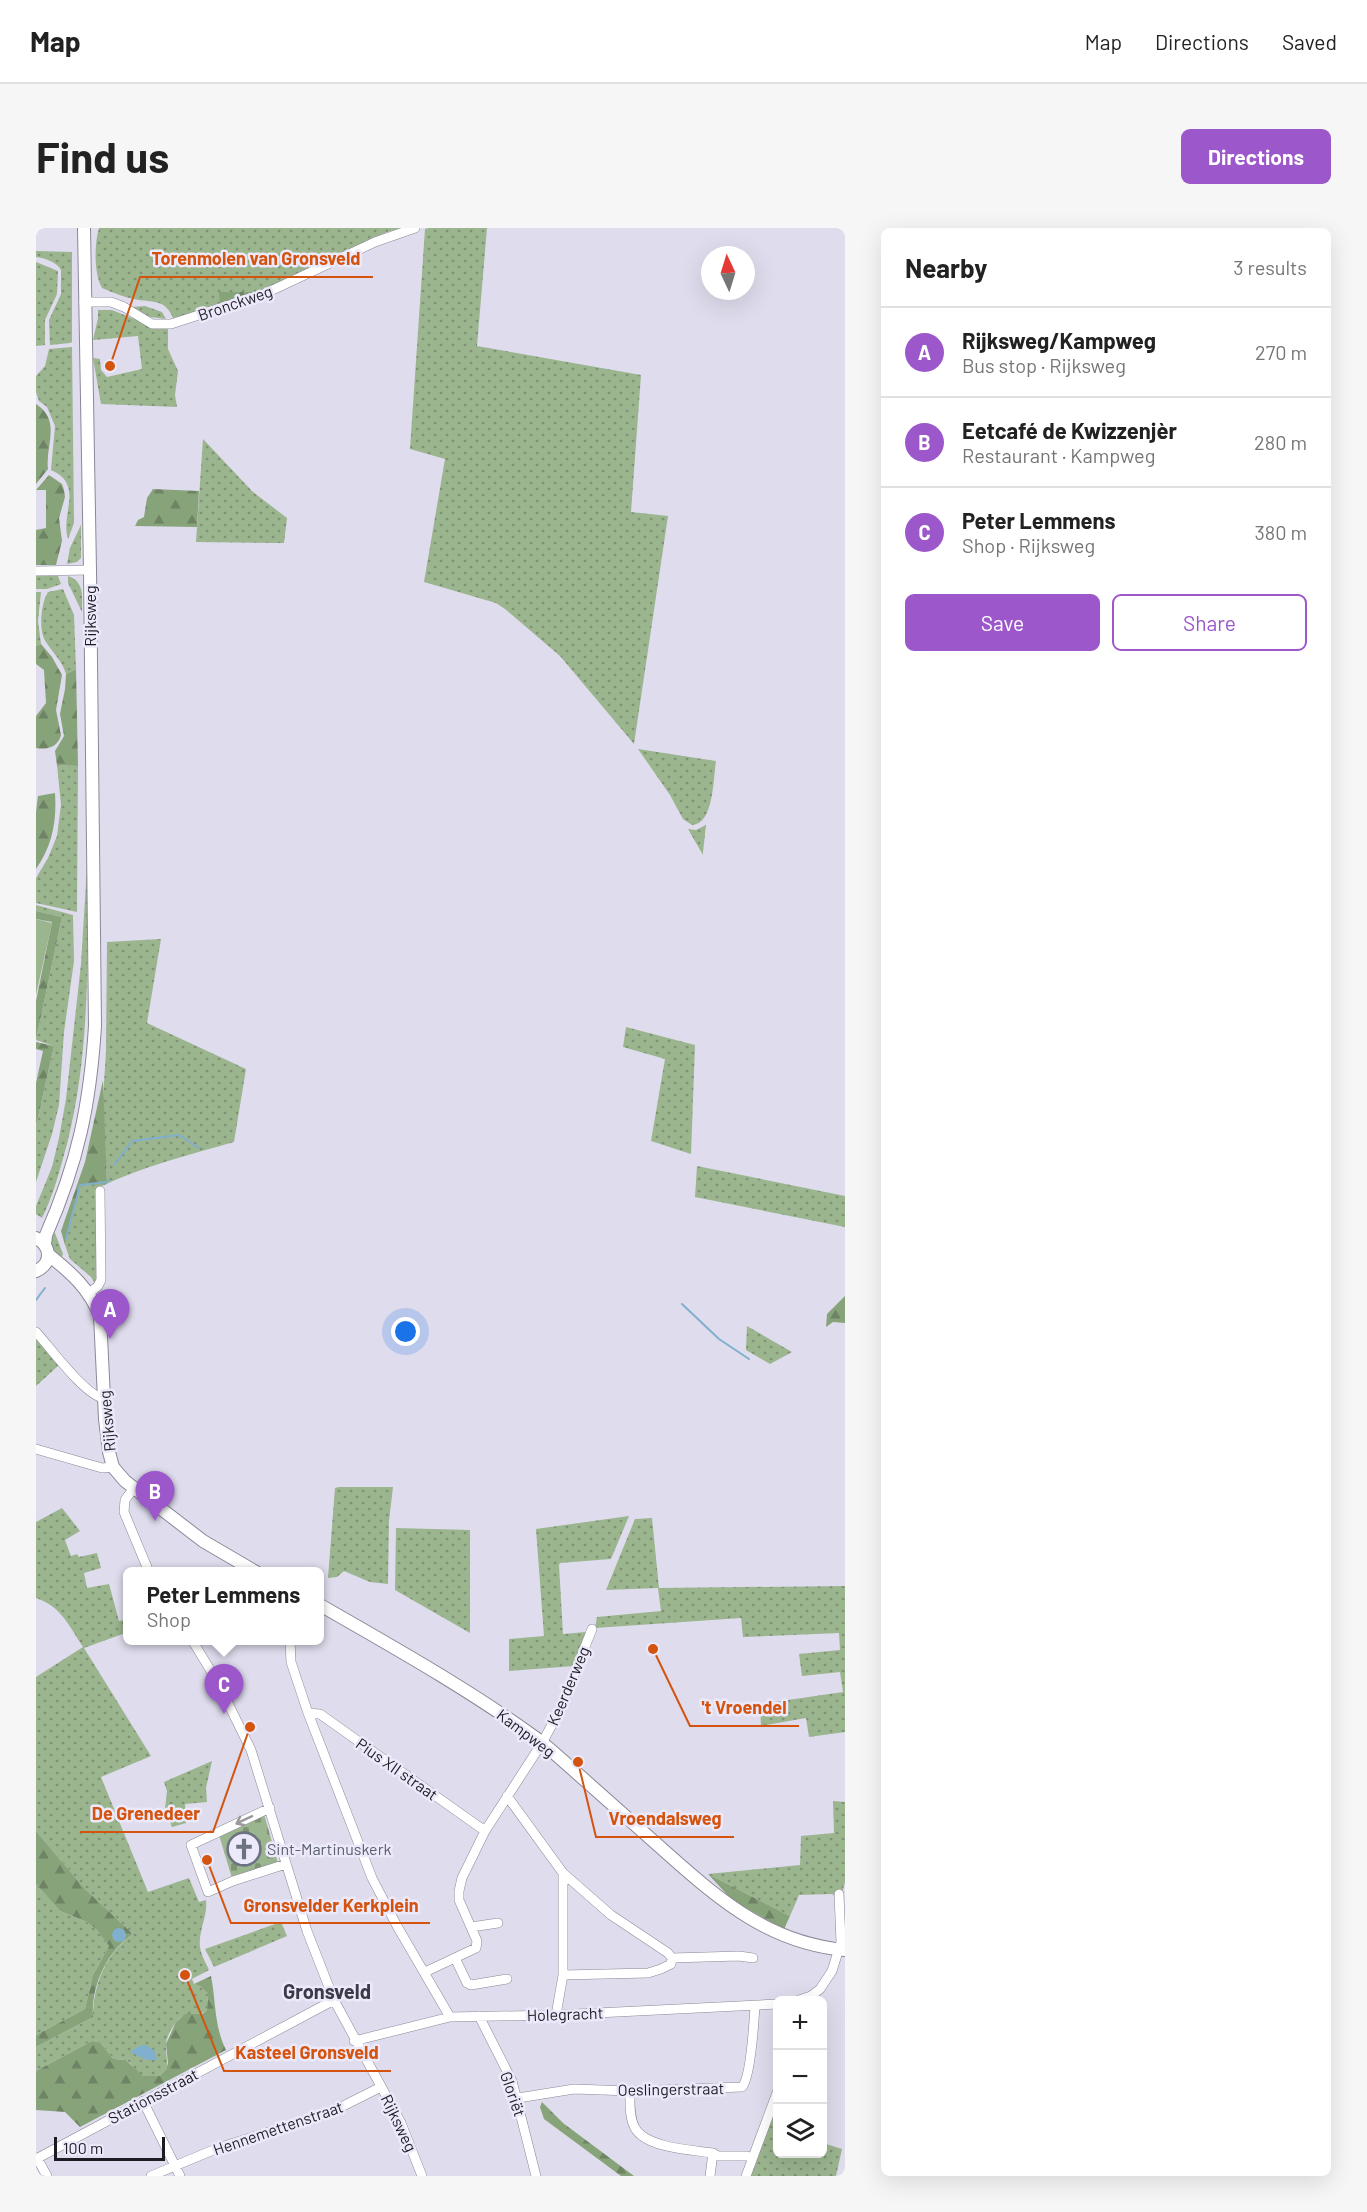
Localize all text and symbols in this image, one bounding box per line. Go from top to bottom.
text: Map [30,24,81,58]
text: Map [1085,29,1122,54]
text: Directions [1155,29,1249,54]
text: Saved [1282,29,1337,54]
button: Directions [1181,129,1331,184]
text: Find us [36,131,169,181]
callout: Torenmolen van Gronsveld [140,241,373,277]
north arrow [701,246,755,300]
text: Torenmolen van Gronsveld [152,247,360,269]
text: Nearby [905,252,987,283]
text: 3 results [1233,255,1307,279]
street label: Bronckweg [195,281,275,324]
text: Rijksweg/Kampweg [962,327,1156,353]
text: A [918,340,931,364]
text: 270 m [1255,340,1307,364]
text: Bus stop · Rijksweg [962,353,1126,377]
text: Eetcafé de Kwizzenjèr [962,417,1177,443]
text: B [918,430,931,454]
text: 280 m [1254,430,1307,454]
text: Restaurant · Kampweg [962,443,1155,467]
text: Peter Lemmens [962,507,1116,533]
text: C [918,520,931,544]
text: 380 m [1254,520,1307,544]
text: Shop · Rijksweg [962,533,1095,557]
street label: Rijksweg [80,585,99,647]
button: Save [905,594,1100,651]
button: Share [1112,594,1307,651]
pin: A [90,1290,130,1339]
your location [391,1317,420,1346]
street label: Rijksweg [94,1390,119,1452]
pin: B [136,1472,174,1521]
popup [123,1567,324,1645]
text: Peter Lemmens [147,1581,300,1607]
text: Shop [147,1607,191,1631]
street label: Keerderweg [542,1643,593,1728]
pin: C [204,1664,243,1714]
callout: 't Vroendel [690,1690,799,1726]
text: 't Vroendel [701,1696,787,1718]
street label: Kampweg [493,1704,559,1761]
street label: Pius XII straat [353,1733,442,1804]
callout: De Grenedeer [80,1796,213,1832]
callout: Vroendalsweg [596,1801,734,1837]
text: De Grenedeer [92,1802,200,1824]
text: Vroendalsweg [608,1807,722,1829]
one-way arrow [236,1815,254,1827]
church icon: Sint-Martinuskerk [226,1831,262,1867]
place label: Sint-Martinuskerk [267,1839,391,1858]
callout: Gronsvelder Kerkplein [231,1887,430,1923]
text: Gronsvelder Kerkplein [243,1894,419,1916]
district label: Gronsveld [283,1979,371,2003]
map controls [773,1996,827,2158]
button: + [773,1996,827,2050]
street label: Holegracht [526,2003,604,2024]
callout: Kasteel Gronsveld [224,2035,391,2071]
text: Kasteel Gronsveld [235,2041,379,2063]
button: − [773,2050,827,2104]
street label: Stationsstraat [104,2064,201,2127]
street label: Gloriët [497,2069,530,2119]
street label: Oeslingerstraat [617,2078,724,2099]
street label: Rijksweg [377,2091,421,2154]
street label: Hennemettenstraat [210,2096,345,2159]
button: layers [773,2104,827,2158]
scale bar [54,2134,165,2162]
text: 100 m [63,2138,103,2157]

